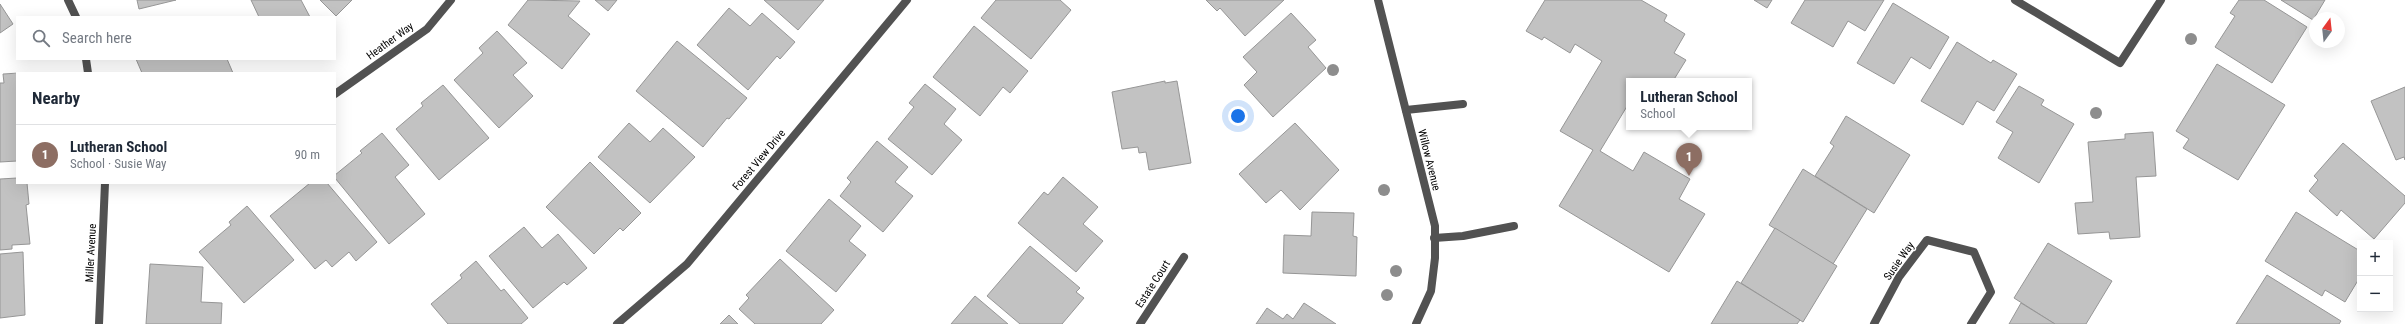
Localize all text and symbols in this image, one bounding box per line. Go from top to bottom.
north arrow [2309,12,2345,48]
search box [16,16,336,60]
street label: Heather Way [364,19,416,62]
icon: search [30,27,52,49]
text: Search here [62,29,132,47]
popup [1626,78,1752,130]
text: Nearby [32,88,80,108]
text: Lutheran School [1640,88,1738,106]
your location [1228,106,1248,126]
text: School [1640,106,1675,121]
street label: Forest View Drive [730,127,788,193]
street label: Willow Avenue [1415,128,1443,192]
text: Lutheran School [70,138,167,156]
pin: 1 [1676,143,1702,176]
text: 1 [42,147,48,162]
text: 90 m [294,147,320,162]
text: School · Susie Way [70,156,166,171]
street label: Miller Avenue [83,223,99,283]
street label: Susie Way [1881,239,1917,283]
map controls [2357,240,2393,312]
button: + [2357,240,2393,276]
street label: Estate Court [1133,258,1173,310]
button: − [2357,276,2393,312]

